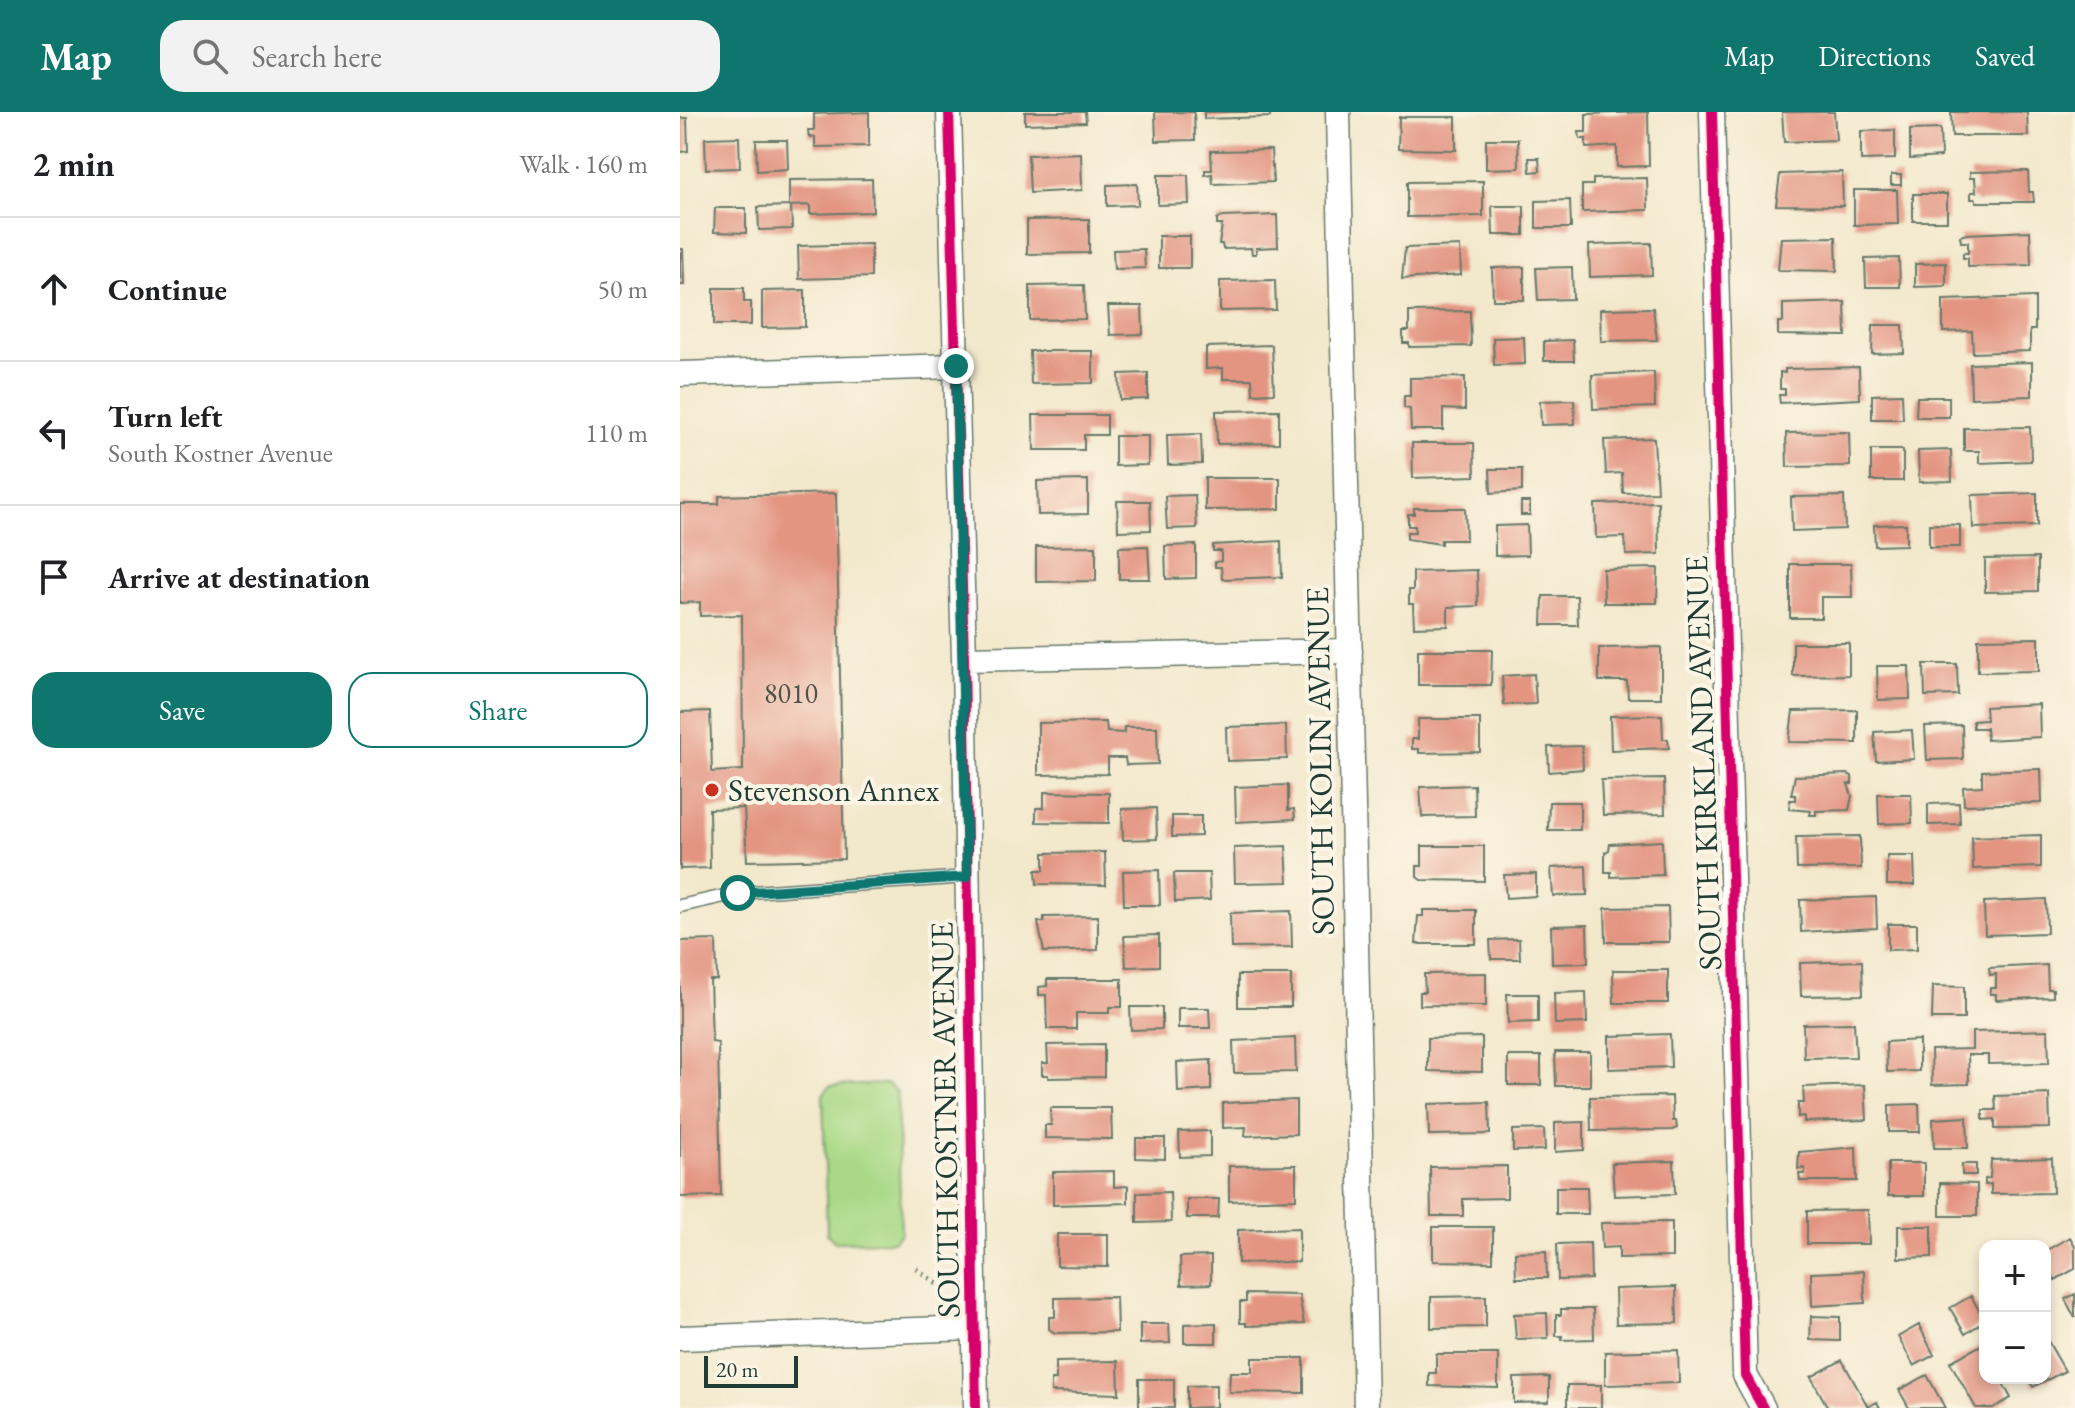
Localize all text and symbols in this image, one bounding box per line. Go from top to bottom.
search box [160,20,720,92]
text: Map [40,32,112,81]
icon: search [188,34,232,78]
text: Search here [252,37,382,76]
text: Map [1724,38,1774,74]
text: Directions [1818,38,1931,74]
text: Saved [1975,38,2035,74]
text: 2 min [32,142,115,186]
text: Walk · 160 m [520,147,648,181]
icon: ahead [32,267,76,311]
text: Continue [108,270,227,309]
text: 50 m [598,272,648,306]
route end [938,348,974,384]
text: Turn left [108,397,222,436]
icon: left [32,411,76,455]
text: 110 m [585,416,648,450]
text: South Kostner Avenue [108,436,333,470]
icon: arrive [32,555,76,599]
street label: SOUTH KIRKLAND AVENUE [1675,555,1731,971]
text: Arrive at destination [108,558,370,597]
street label: SOUTH KOLIN AVENUE [1296,586,1344,936]
button: Save [32,672,332,748]
button: Share [348,672,648,748]
house number: 8010 [764,675,818,711]
place label: Stevenson Annex [728,769,939,811]
marker: Stevenson Annex [703,781,721,799]
route start [720,875,756,911]
street label: SOUTH KOSTNER AVENUE [921,922,969,1318]
map controls [1979,1240,2051,1384]
button: + [1979,1240,2051,1312]
button: − [1979,1312,2051,1384]
scale bar [704,1352,798,1388]
text: 20 m [716,1355,759,1384]

